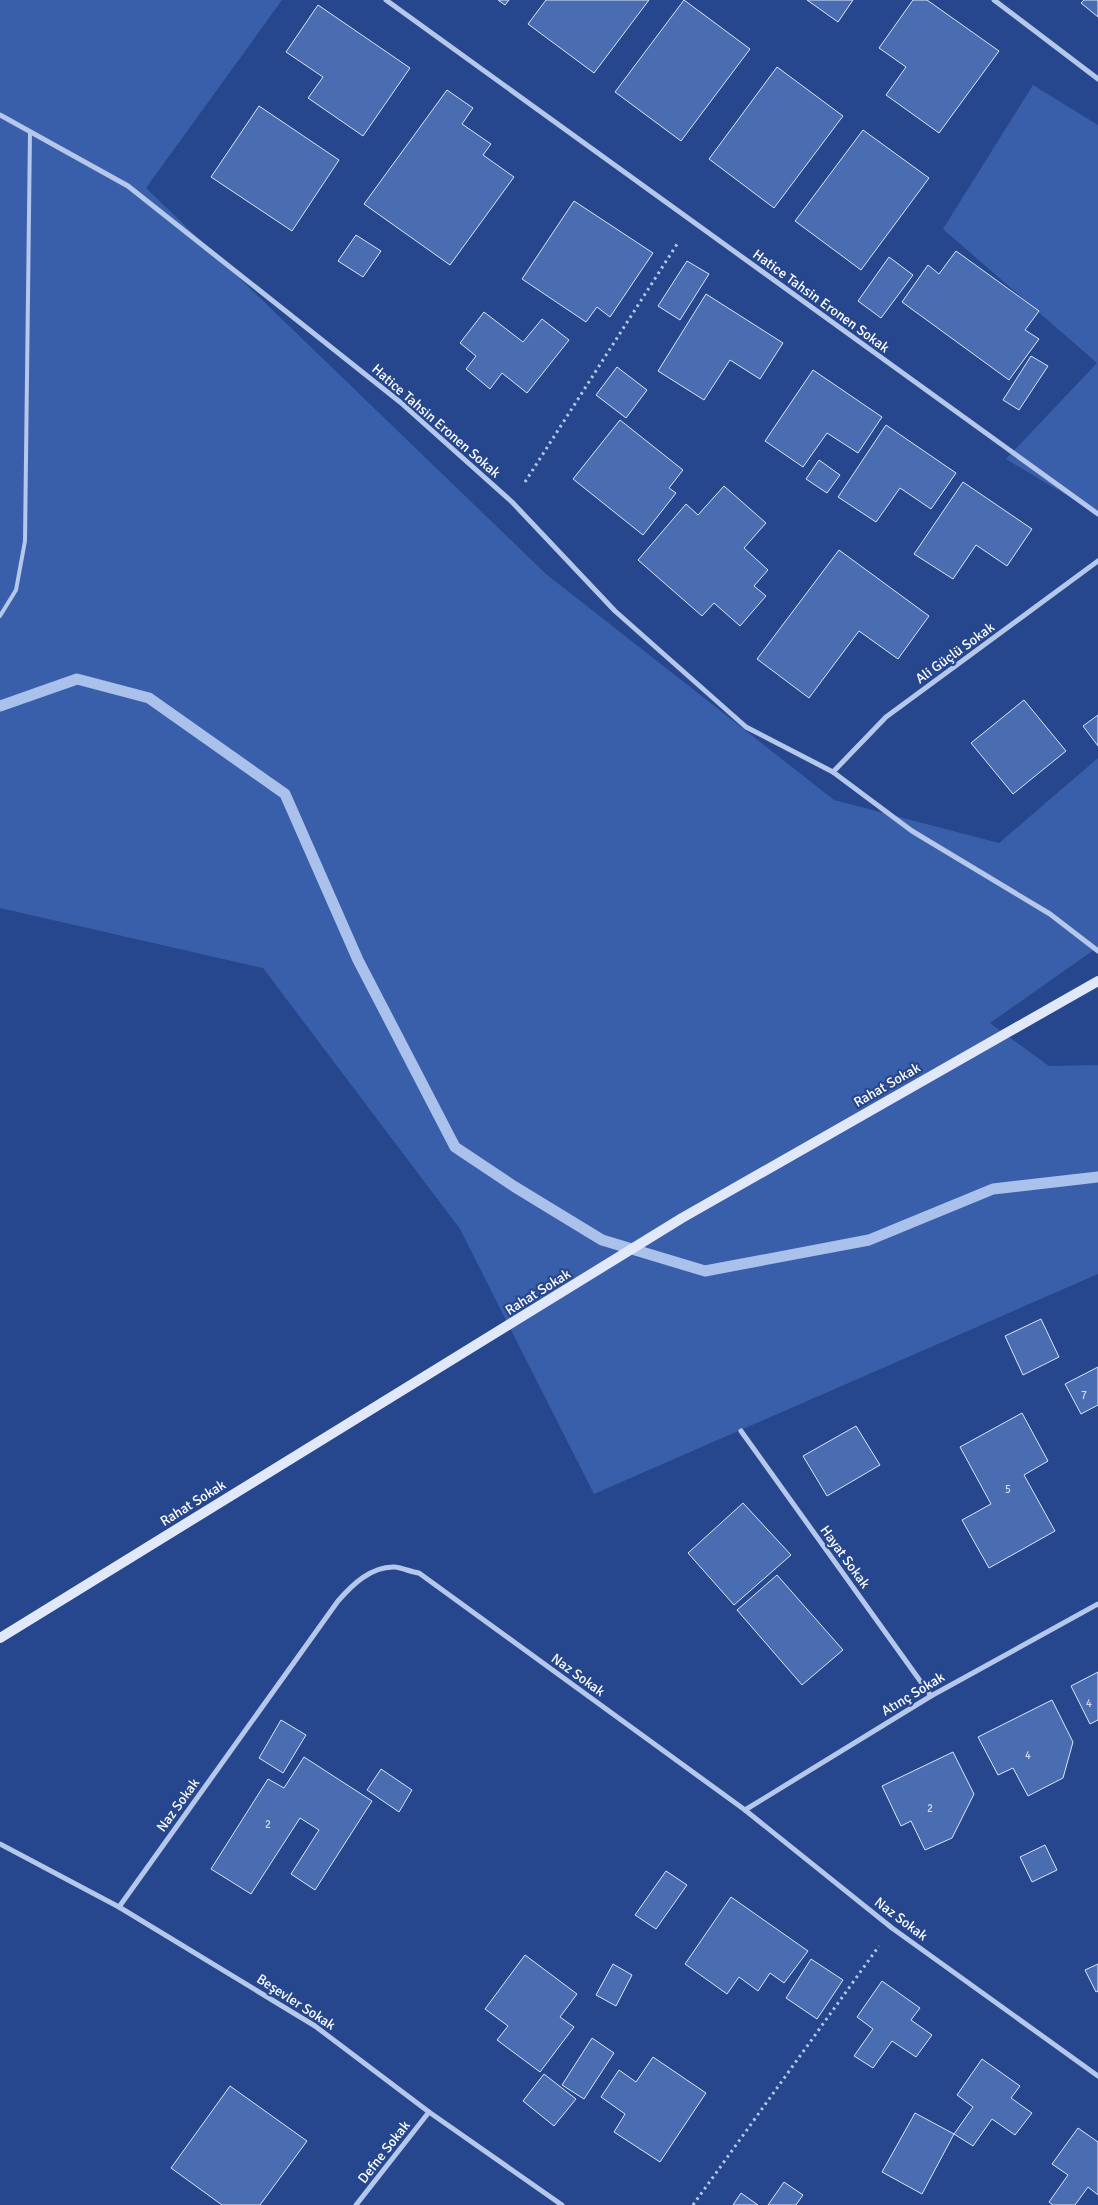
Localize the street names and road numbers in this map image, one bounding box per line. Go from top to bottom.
street label: Hatice Tahsin Eronen Sokak [749,246,893,356]
street label: Hatice Tahsin Eronen Sokak [368,361,504,481]
street label: Ali Güçlü Sokak [912,619,998,687]
street label: Rahat Sokak [851,1059,923,1111]
street label: Rahat Sokak [502,1265,574,1319]
street label: Rahat Sokak [157,1476,229,1530]
street label: Hayat Sokak [816,1522,874,1592]
street label: Naz Sokak [548,1650,608,1700]
street label: Atınç Sokak [878,1669,948,1719]
street label: Naz Sokak [153,1775,203,1835]
street label: Naz Sokak [871,1894,931,1944]
street label: Beşevler Sokak [254,1970,338,2034]
street label: Defne Sokak [354,2117,414,2187]

